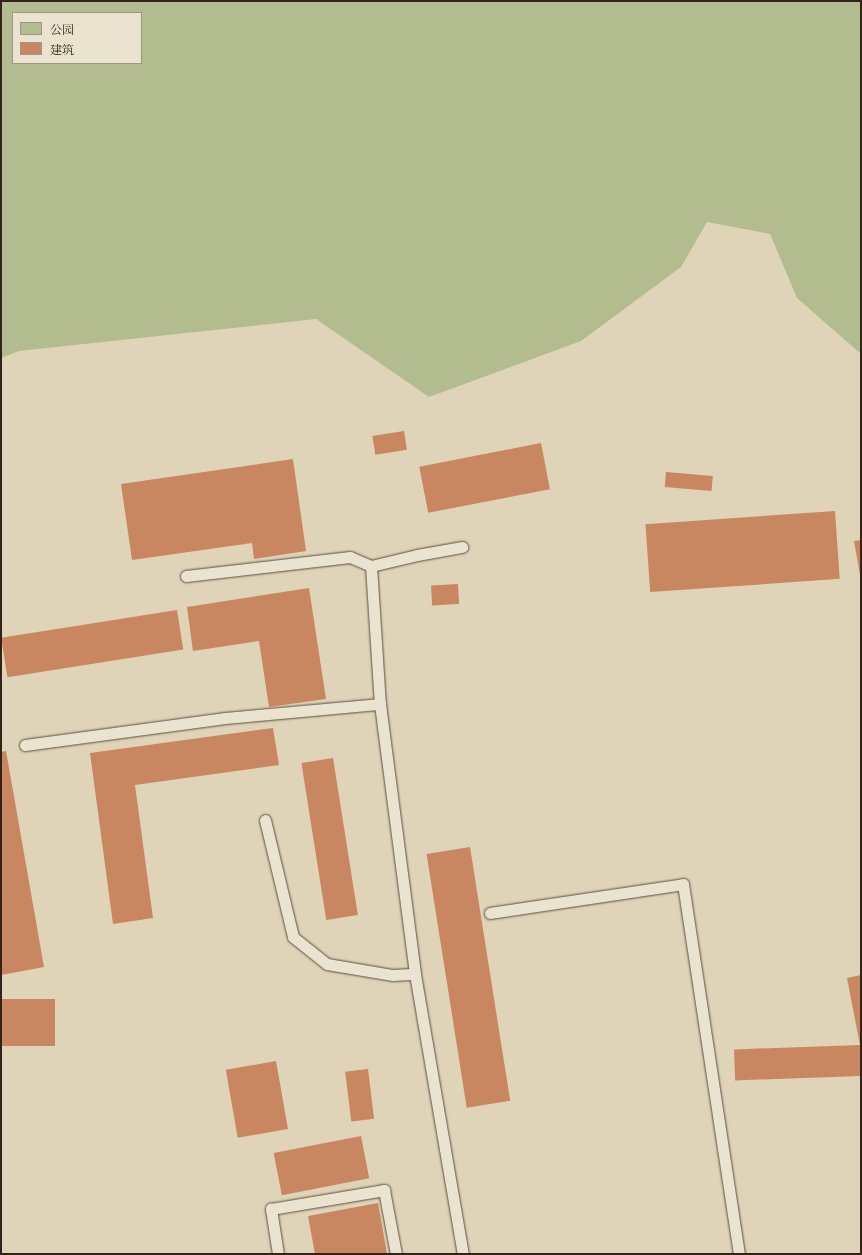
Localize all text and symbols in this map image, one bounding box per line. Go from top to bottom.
legend [12,12,142,64]
text: 公园 [50,23,74,37]
text: 建筑 [50,43,74,57]

